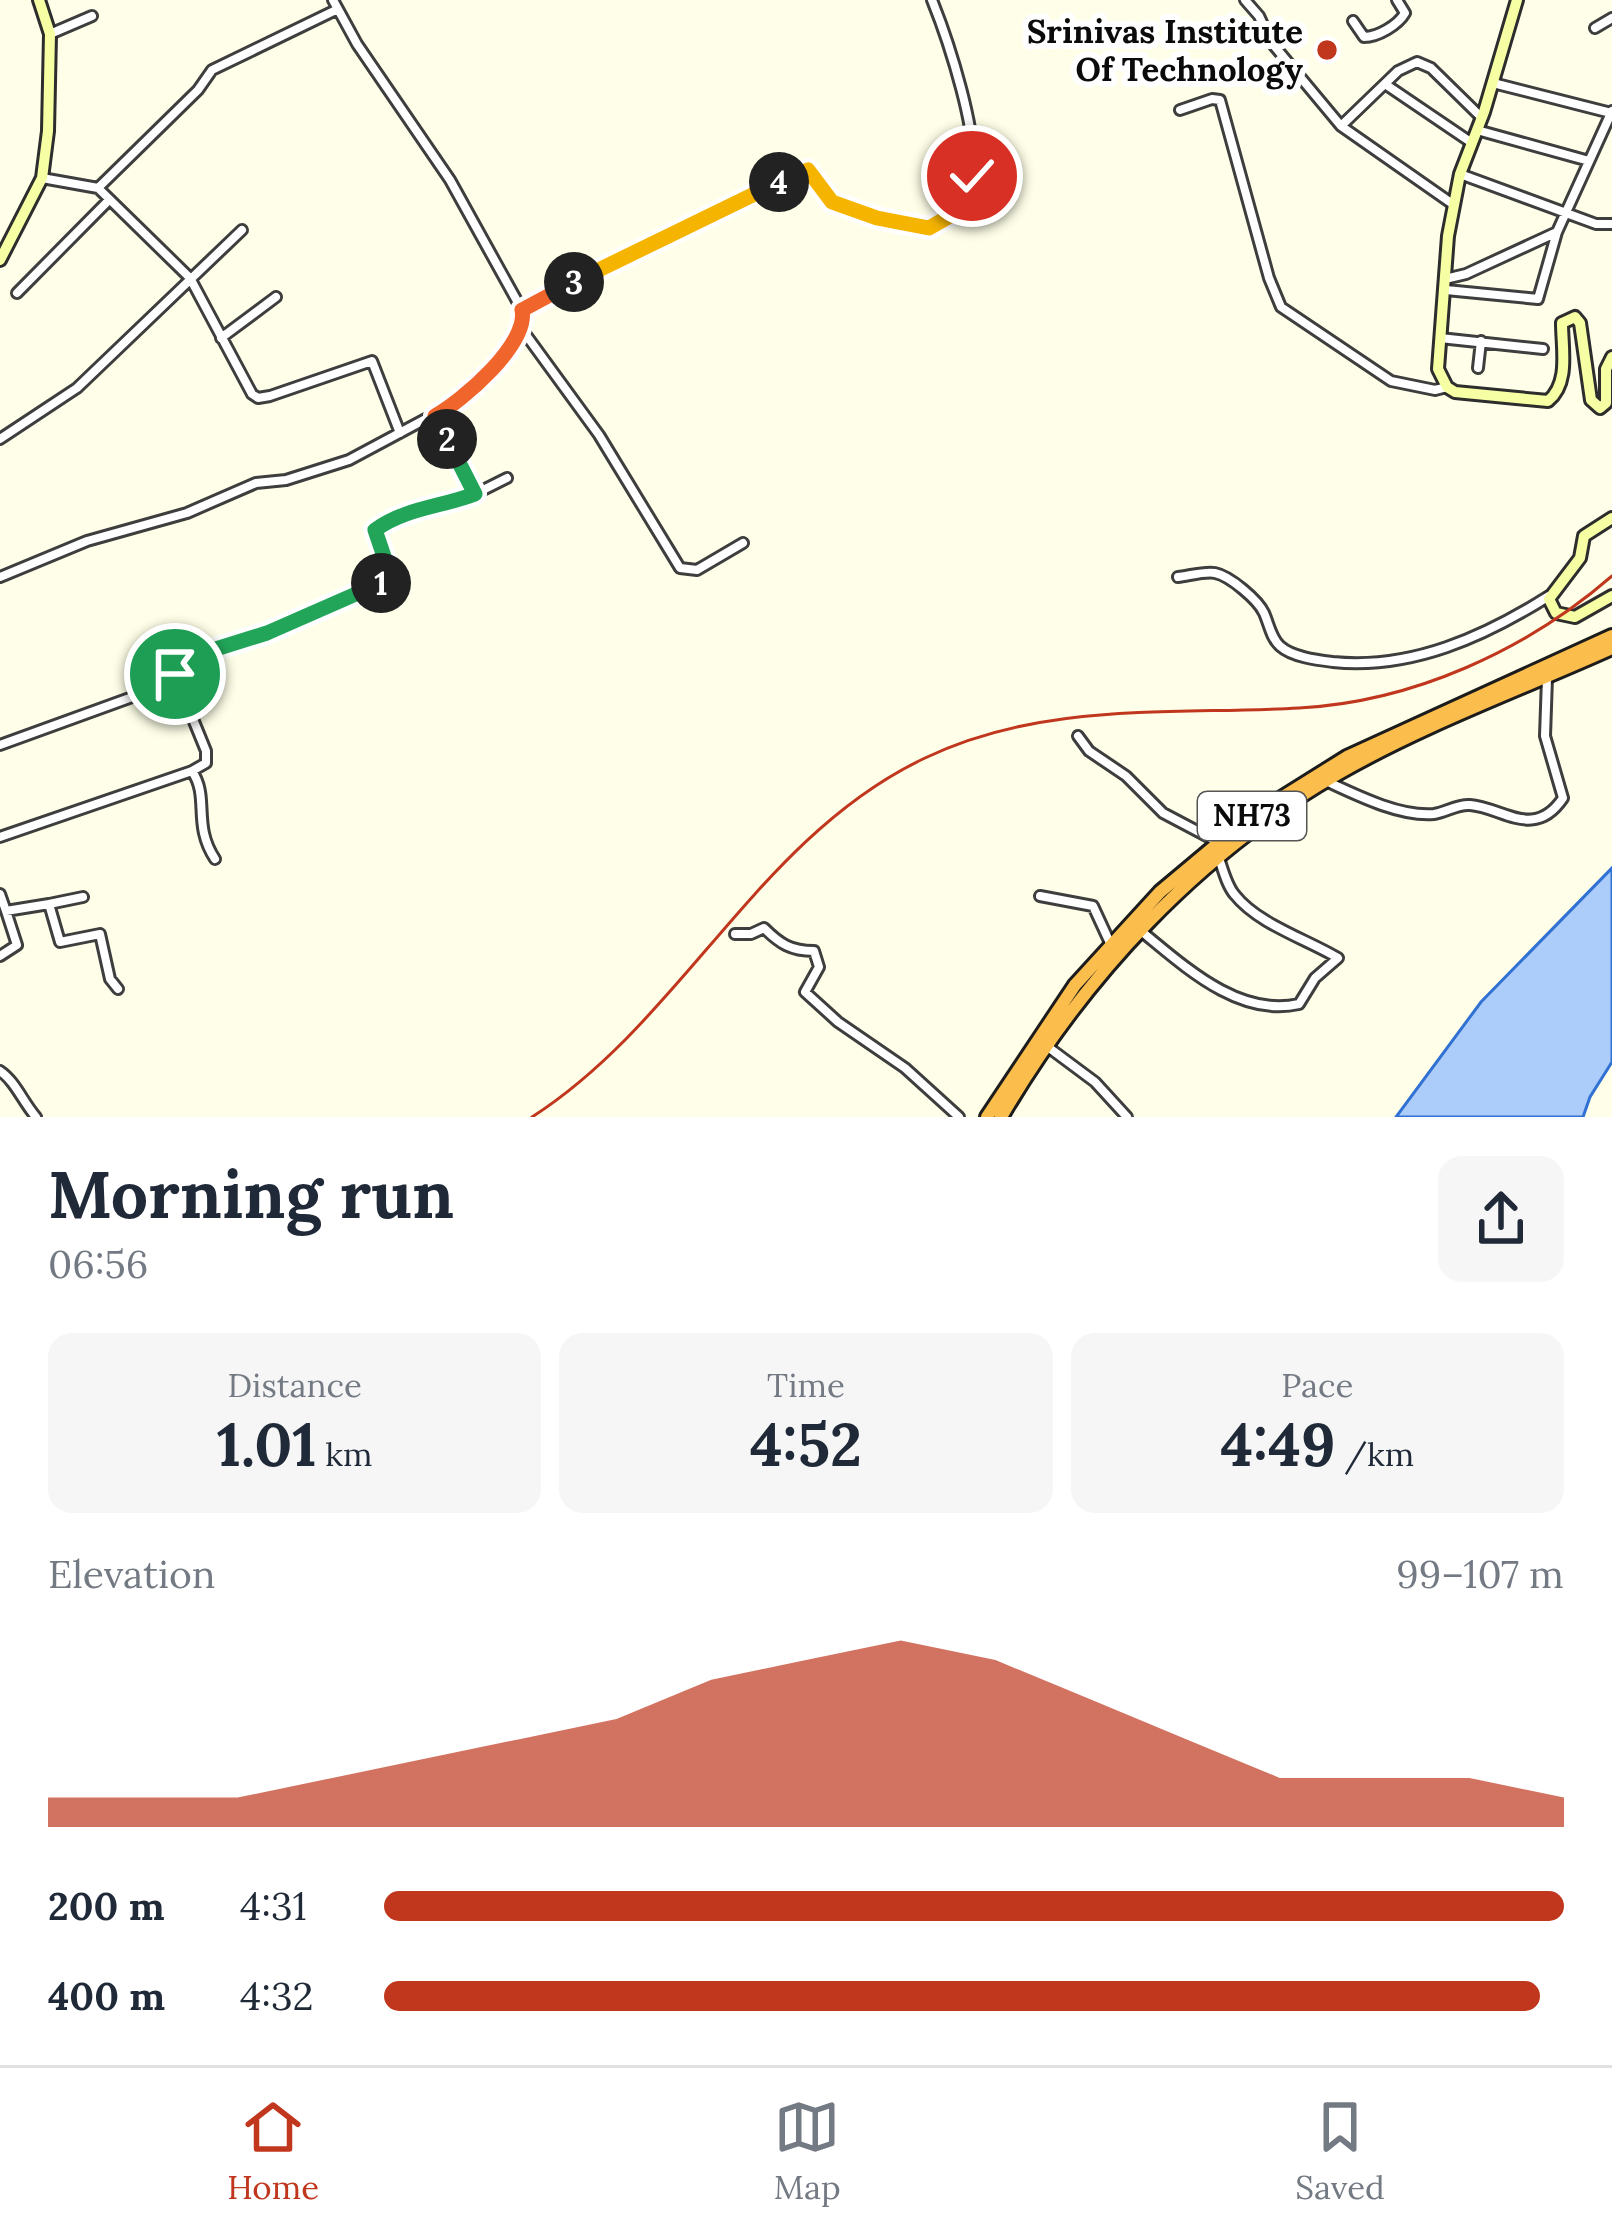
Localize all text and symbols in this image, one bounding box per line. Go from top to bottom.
place label: Srinivas Institute Of Technology [1027,10,1304,90]
marker: Srinivas Institute Of Technology [1314,37,1340,63]
pin [921,125,1023,227]
icon: check [939,143,1005,209]
pin: 4 [749,152,809,212]
text: 4 [770,161,788,203]
pin: 3 [544,252,604,312]
text: 3 [565,261,583,303]
pin: 2 [417,409,477,469]
text: 2 [438,418,456,460]
pin: 1 [351,553,411,613]
text: 1 [374,562,388,604]
pin [124,623,226,725]
icon: arrive [142,641,208,707]
road number: NH73 [1198,792,1306,840]
text: Morning run [48,1152,454,1236]
button: share [1438,1156,1564,1282]
text: 06:56 [48,1239,148,1289]
text: Distance [228,1364,362,1406]
text: Time [767,1364,845,1406]
text: Pace [1281,1364,1353,1406]
text: 1.01 [217,1406,317,1482]
text: 4:52 [750,1406,862,1482]
text: 4:49 [1220,1406,1336,1482]
text: km [317,1433,373,1475]
text: /km [1336,1433,1414,1475]
text: Elevation [48,1549,216,1599]
text: 99–107 m [1396,1549,1564,1599]
text: 200 m [48,1881,165,1931]
text: 4:31 [240,1881,307,1931]
text: 400 m [48,1971,165,2021]
text: 4:32 [240,1971,314,2021]
tab: Home [227,2094,319,2208]
tab: Map [774,2094,841,2208]
tab: Saved [1295,2094,1385,2208]

